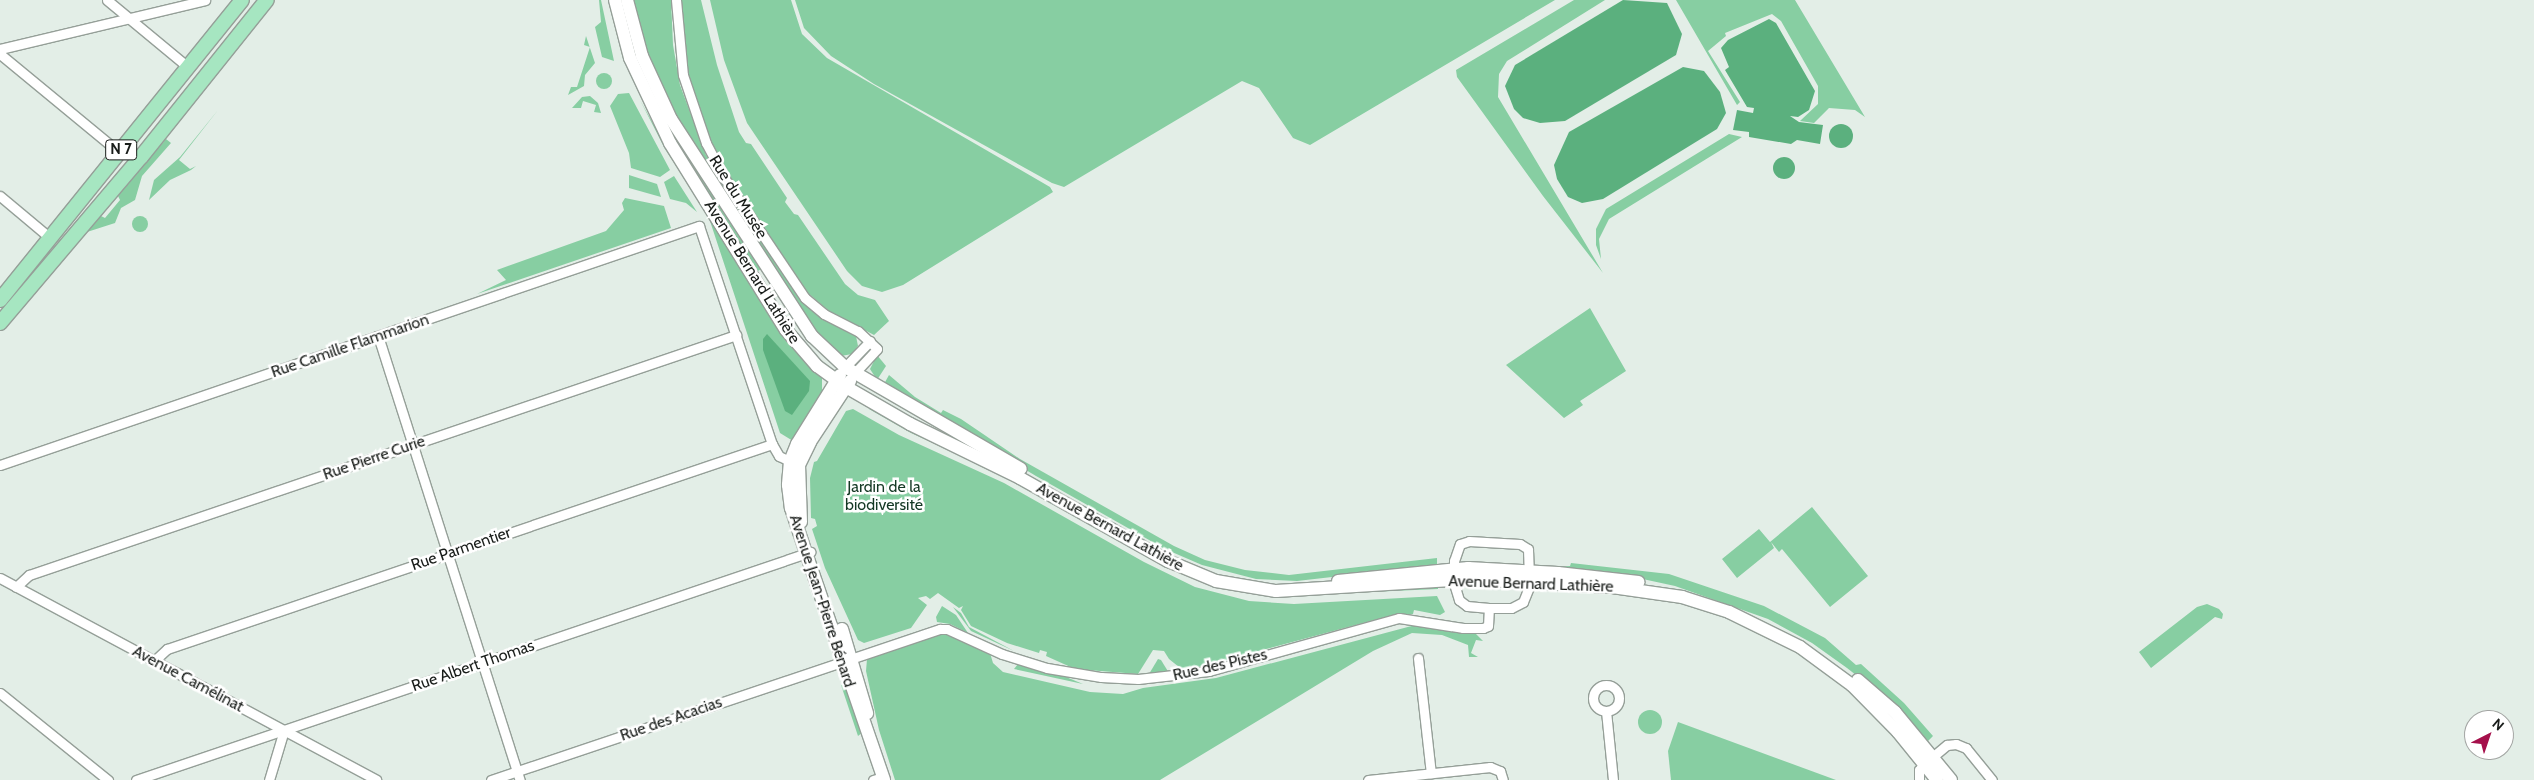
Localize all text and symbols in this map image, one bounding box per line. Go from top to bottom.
road number: N 7 [105,138,137,162]
street label: Rue du Musée [705,152,771,242]
street label: Avenue Bernard Lathière [700,197,804,347]
street label: Rue Camille Flammarion [269,310,431,382]
street label: Rue Pierre Curie [320,432,428,484]
park label: Jardin de la biodiversité [845,477,923,515]
street label: Avenue Bernard Lathière [1033,479,1187,575]
street label: Avenue Jean-Pierre Bénard [785,512,859,690]
street label: Rue Parmentier [409,523,513,575]
street label: Avenue Bernard Lathière [1448,572,1614,596]
street label: Rue Albert Thomas [409,636,537,696]
street label: Avenue Camélinat [129,642,247,716]
street label: Rue des Pistes [1171,645,1269,685]
street label: Rue des Acacias [618,693,724,745]
north arrow [2464,710,2514,760]
text: N [2489,714,2508,734]

